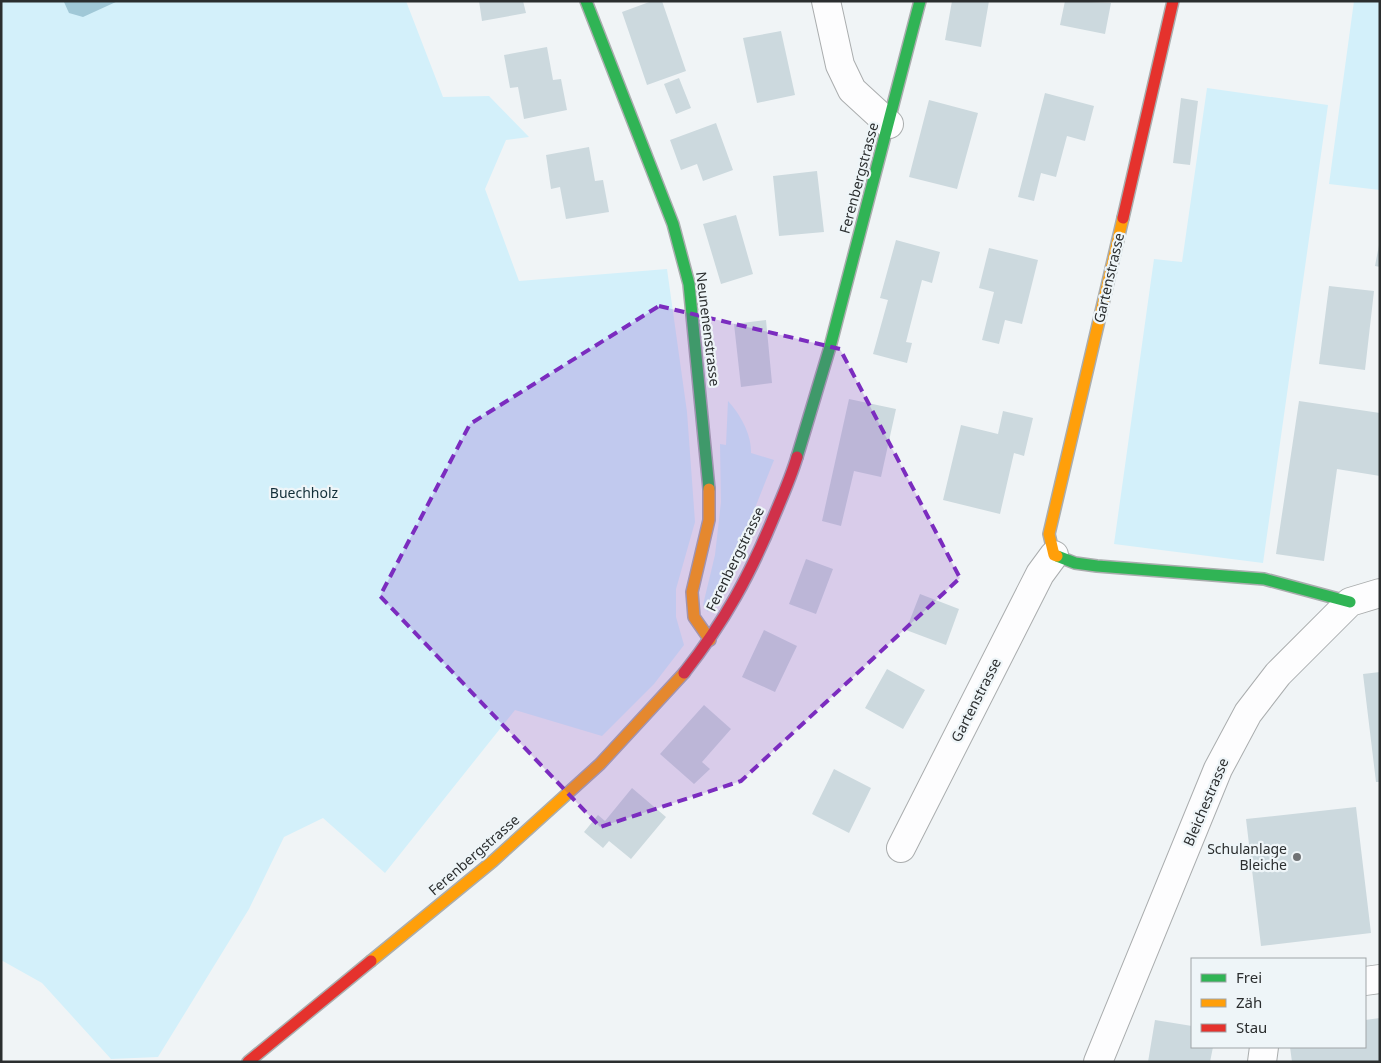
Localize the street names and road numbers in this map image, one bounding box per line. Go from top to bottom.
street label: Ferenbergstrasse [835,120,883,236]
street label: Gartenstrasse [1089,231,1128,325]
street label: Neunenenstrasse [692,271,725,387]
street label: Ferenbergstrasse [701,503,768,614]
street label: Gartenstrasse [946,654,1005,745]
street label: Bleichestrasse [1178,755,1233,849]
street label: Ferenbergstrasse [424,810,523,899]

